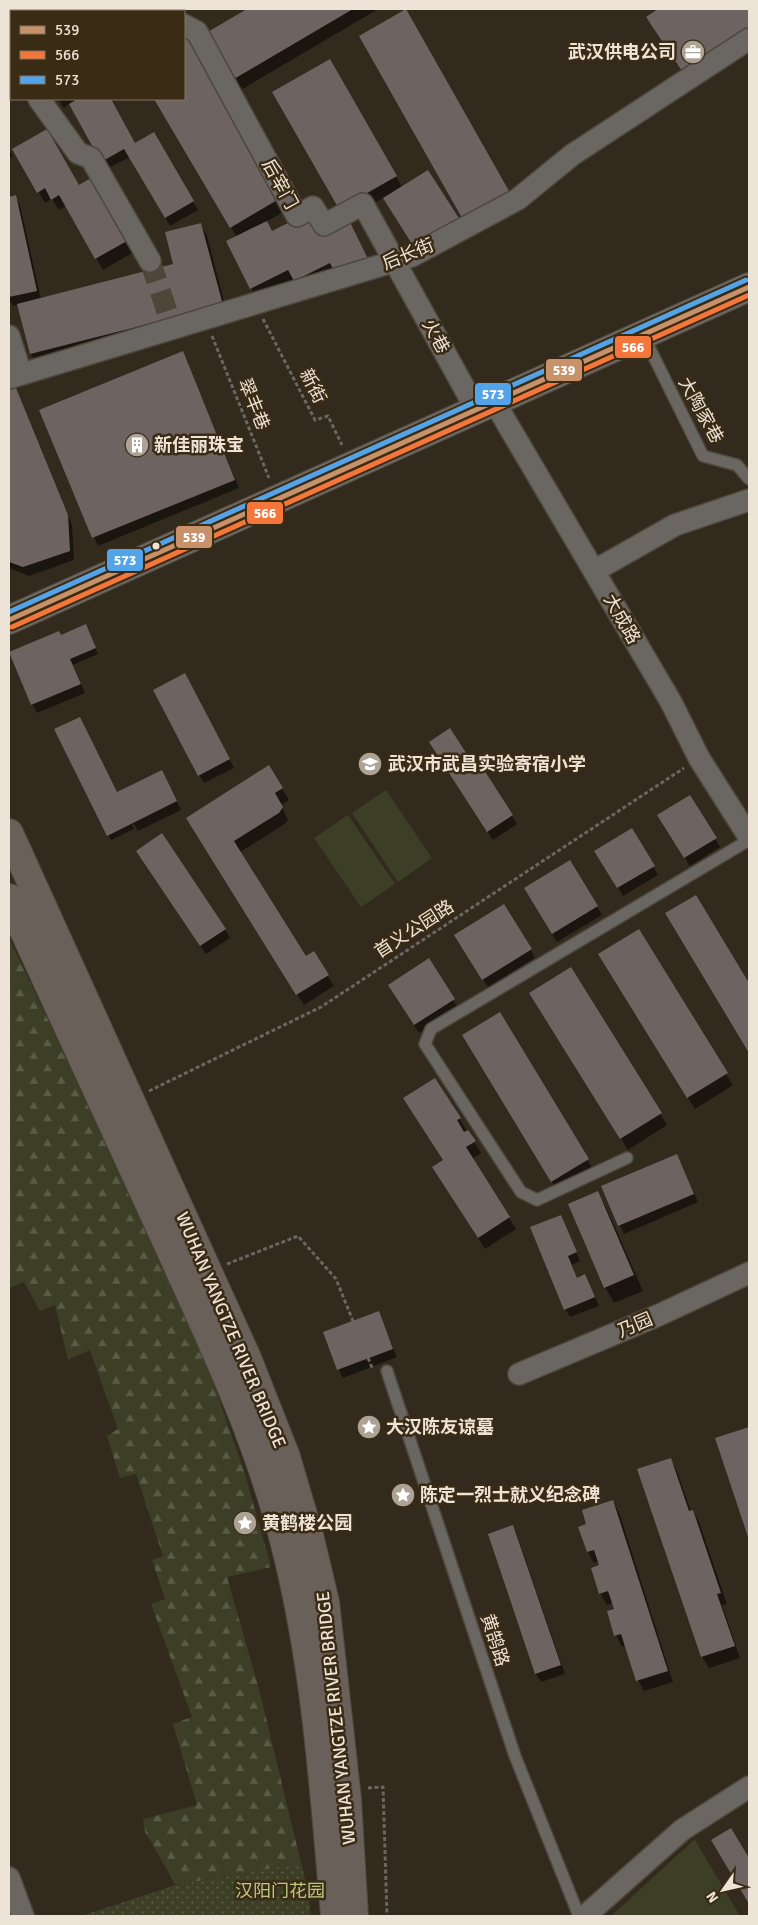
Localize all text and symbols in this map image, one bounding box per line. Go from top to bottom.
legend [10,10,185,100]
text: 539 [55,21,79,39]
office icon: 武汉供电公司 [680,39,706,65]
place label: 武汉供电公司 [568,41,676,63]
text: 566 [55,46,79,64]
text: 573 [55,71,79,89]
street label: 后宰门 [257,155,303,213]
street label: 后长街 [379,234,437,274]
street label: 火巷 [418,315,454,357]
line badge: 566 [614,335,652,359]
text: 566 [622,339,645,356]
line badge: 539 [545,358,583,382]
text: 539 [553,362,576,379]
street label: 新街 [295,365,331,407]
street label: 大陶家巷 [674,373,728,447]
street label: 翠丰巷 [234,375,274,433]
line badge: 573 [474,382,512,406]
text: 573 [482,386,504,403]
building icon: 新佳丽珠宝 [124,432,150,458]
place label: 新佳丽珠宝 [154,434,244,456]
line badge: 566 [246,501,284,525]
text: 566 [254,505,277,522]
line badge: 539 [175,525,213,549]
text: 539 [183,529,206,546]
unlabelled marker [151,541,161,551]
line badge: 573 [106,548,144,572]
text: 573 [114,552,136,569]
street label: 大成路 [599,590,645,648]
school or university icon: 武汉市武昌实验寄宿小学 [357,751,383,777]
place label: 武汉市武昌实验寄宿小学 [388,753,586,775]
street label: 首义公园路 [370,895,458,963]
street label: WUHAN YANGTZE RIVER BRIDGE [171,1209,291,1451]
street label: 乃园 [614,1308,656,1342]
place icon: 大汉陈友谅墓 [356,1414,382,1440]
place label: 大汉陈友谅墓 [386,1416,494,1438]
place icon: 陈定一烈士就义纪念碑 [390,1482,416,1508]
place label: 陈定一烈士就义纪念碑 [420,1484,600,1506]
place icon: 黄鹤楼公园 [232,1510,258,1536]
place label: 黄鹤楼公园 [262,1512,352,1534]
street label: WUHAN YANGTZE RIVER BRIDGE [312,1590,360,1846]
street label: 黄鹄路 [476,1611,514,1669]
north arrow [698,1865,748,1915]
park label: 汉阳门花园 [235,1880,325,1902]
text: N [703,1888,722,1906]

